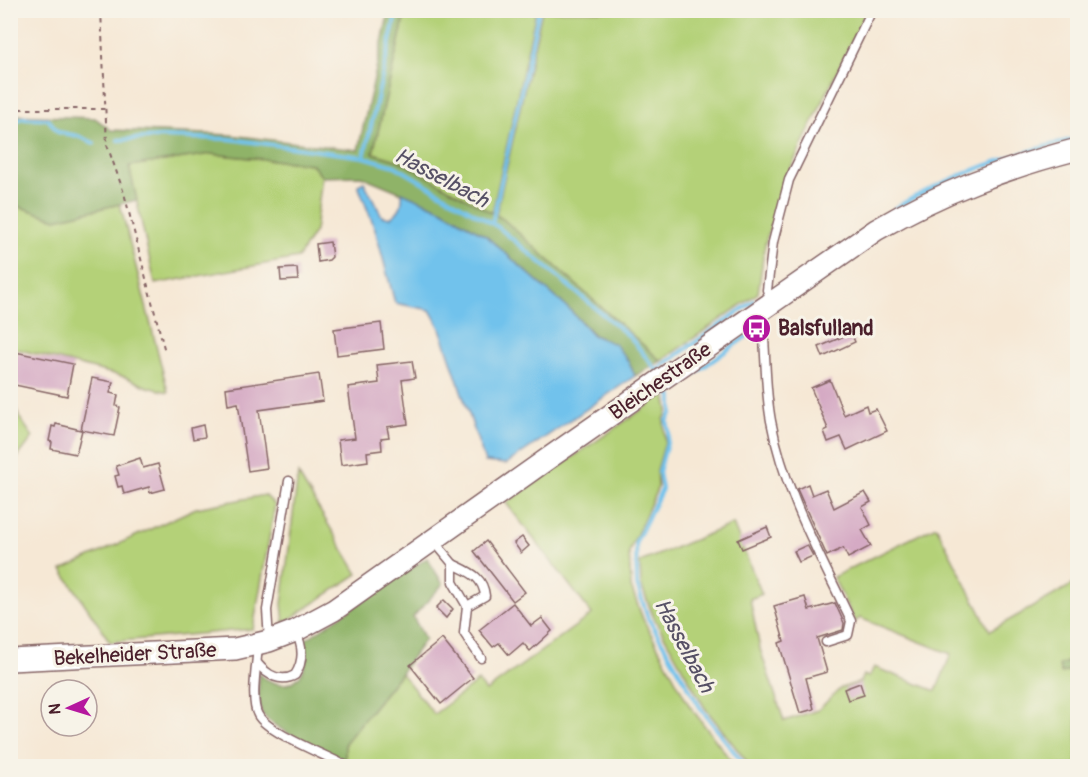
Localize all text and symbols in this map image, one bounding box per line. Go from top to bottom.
water label: Hasselbach [390,141,495,215]
bus stop icon: Balsfulland [741,312,773,344]
place label: Balsfulland [778,315,874,342]
street label: Bleichestraße [604,336,717,427]
water label: Hasselbach [648,594,721,699]
street label: Bekelheider Straße [53,637,218,672]
north arrow [39,678,99,738]
text: N [45,703,65,715]

